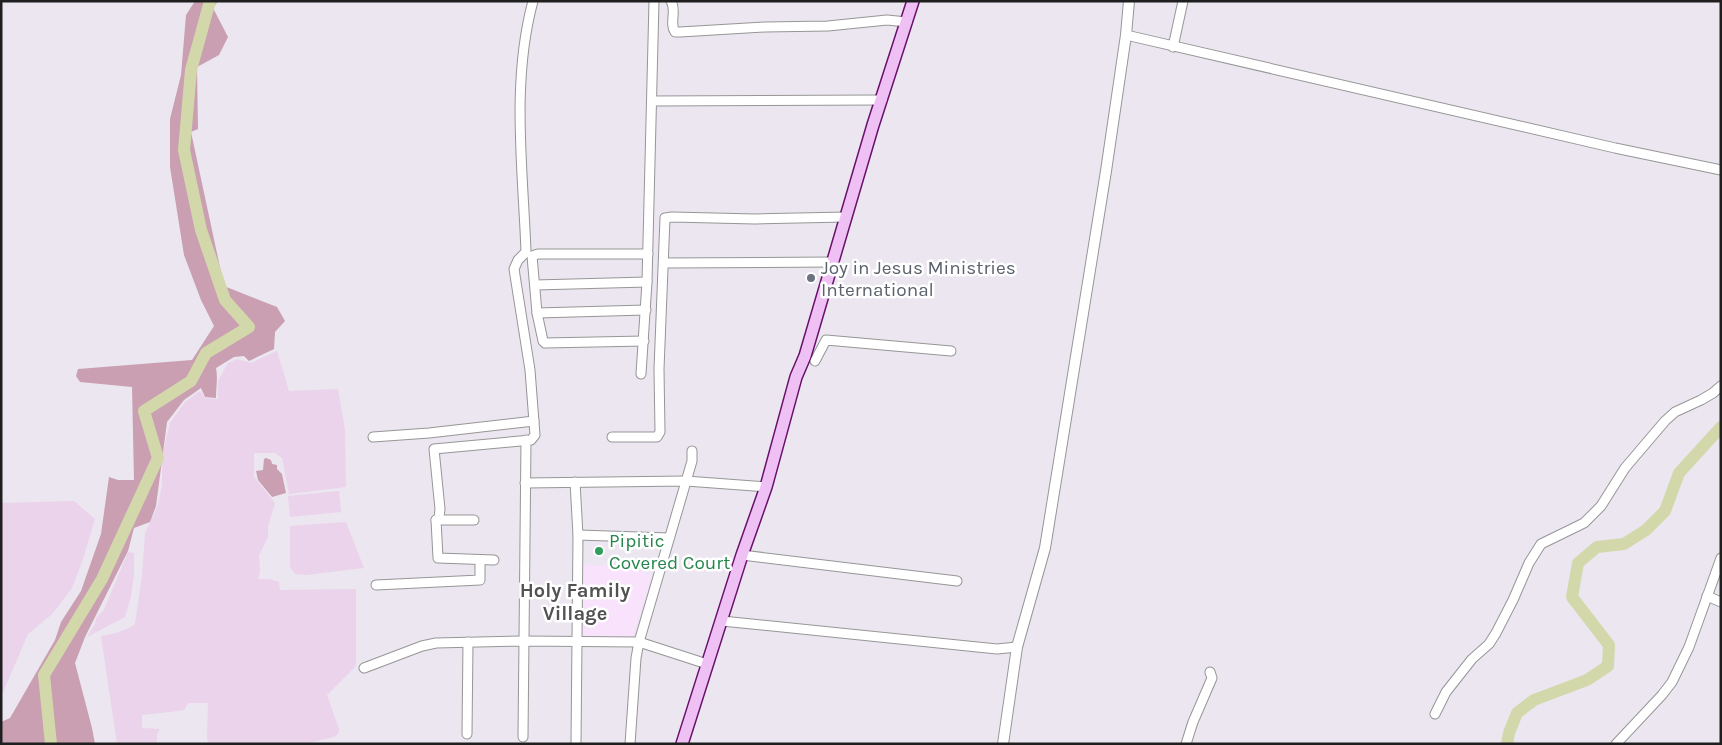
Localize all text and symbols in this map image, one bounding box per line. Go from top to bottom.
place label: Joy in Jesus Ministries International [821,257,1016,301]
marker: Joy in Jesus Ministries International [805,272,817,284]
place label: Pipitic Covered Court [609,530,730,574]
marker: Pipitic Covered Court [593,545,605,557]
district label: Holy Family Village [520,579,630,625]

